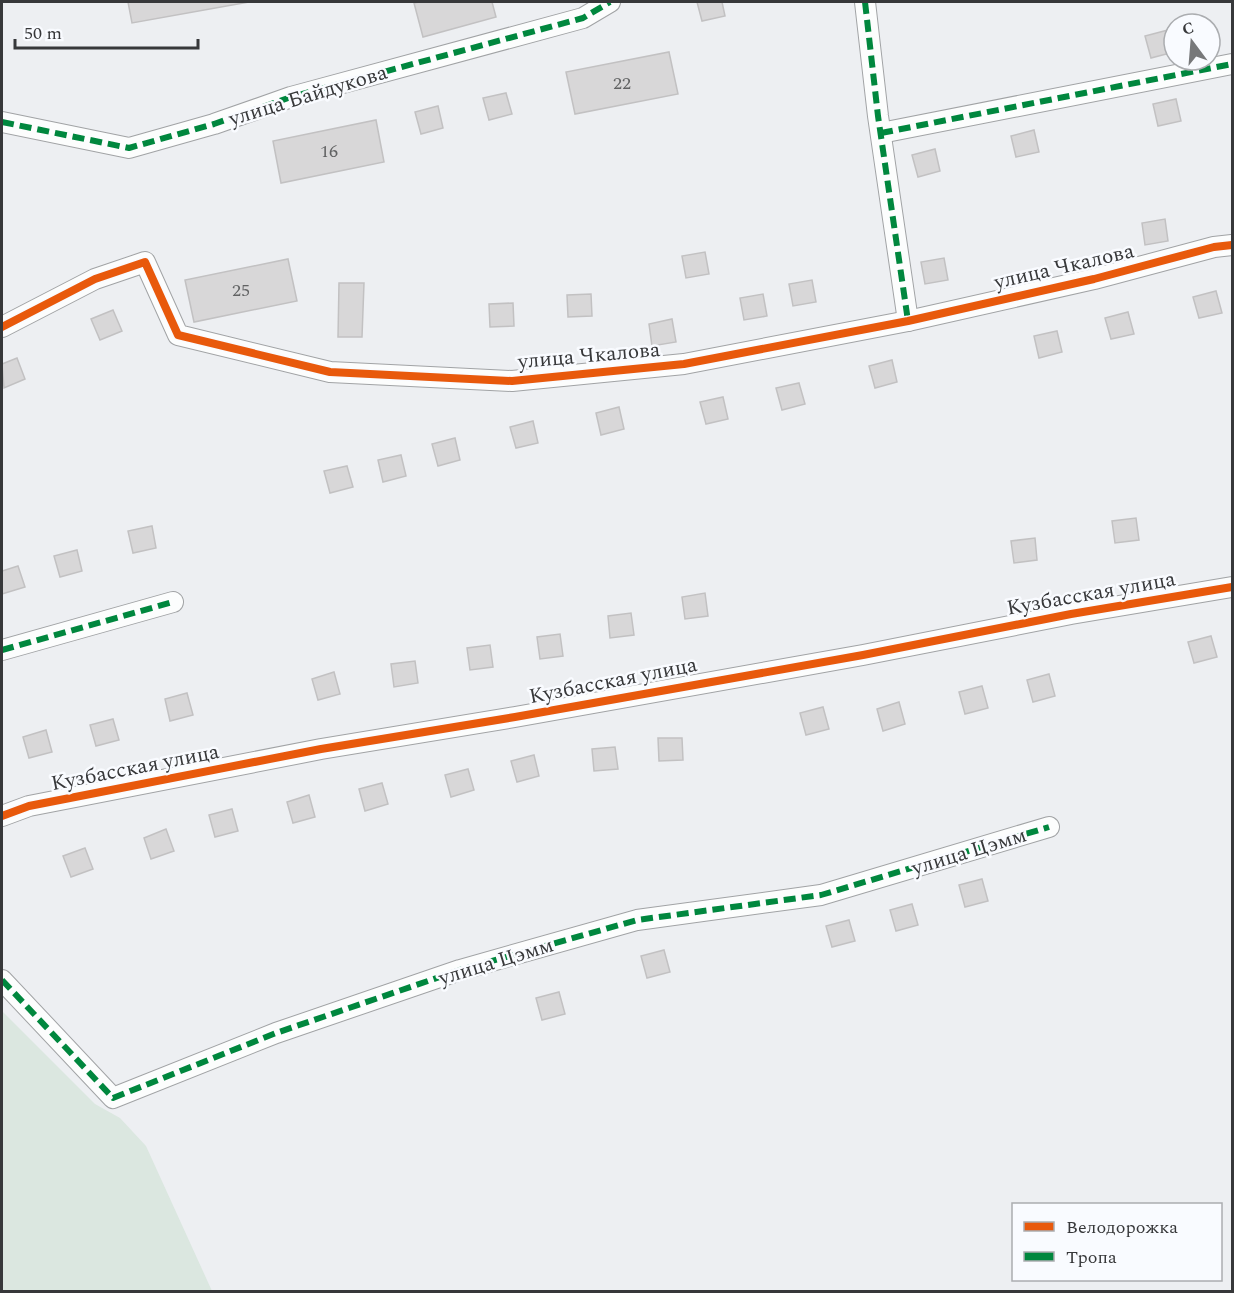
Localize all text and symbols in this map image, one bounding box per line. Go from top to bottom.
scale bar [15,12,198,50]
north arrow [1162,12,1222,72]
text: С [1179,15,1197,42]
text: 50 m [24,20,62,47]
street label: улица Байдукова [224,56,392,136]
house number: 22 [613,70,631,97]
house number: 16 [320,138,338,165]
street label: улица Чкалова [990,235,1138,299]
house number: 25 [232,277,250,304]
street label: улица Чкалова [516,334,662,378]
street label: Кузбасская улица [1004,563,1179,625]
street label: Кузбасская улица [526,649,701,713]
street label: Кузбасская улица [48,736,223,800]
street label: улица Цэмм [907,819,1031,885]
street label: улица Цэмм [434,929,558,995]
legend [1012,1203,1222,1281]
text: Велодорожка [1066,1214,1178,1241]
text: Тропа [1066,1244,1117,1271]

